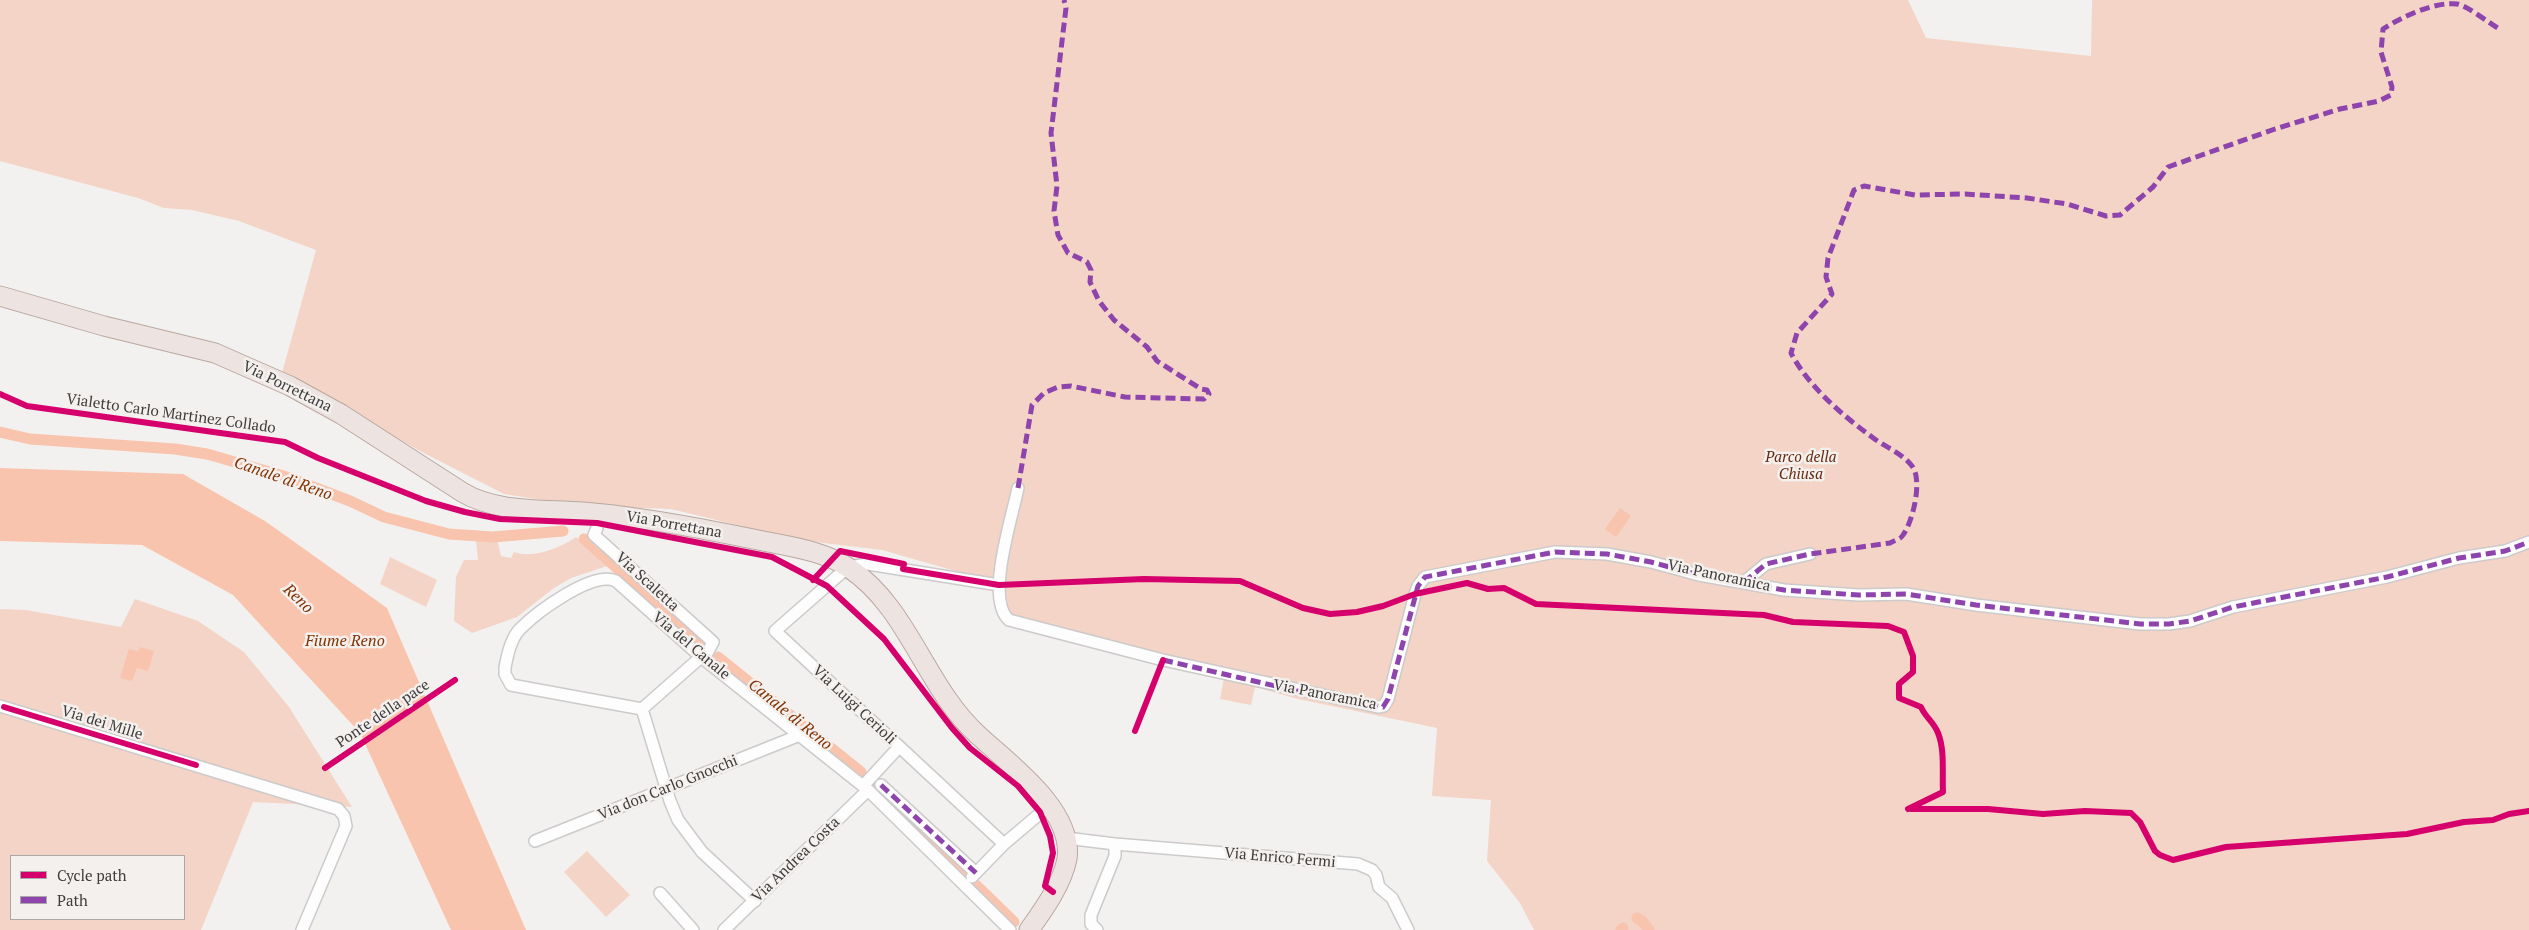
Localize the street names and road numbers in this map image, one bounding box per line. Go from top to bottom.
street label: Via Porrettana [239,358,335,416]
street label: Vialetto Carlo Martinez Collado [65,390,277,438]
street label: Via Porrettana [625,508,723,542]
street label: Via Scaletta [611,549,683,615]
street label: Via Panoramica [1666,556,1772,596]
street label: Via del Canale [649,608,733,684]
street label: Via Luigi Cerioli [808,662,900,748]
street label: Ponte della pace [333,676,433,752]
street label: Via Panoramica [1272,676,1378,714]
street label: Via dei Mille [59,702,145,744]
street label: Via don Carlo Gnocchi [595,752,741,824]
street label: Via Andrea Costa [748,814,844,906]
street label: Via Enrico Fermi [1224,844,1336,872]

